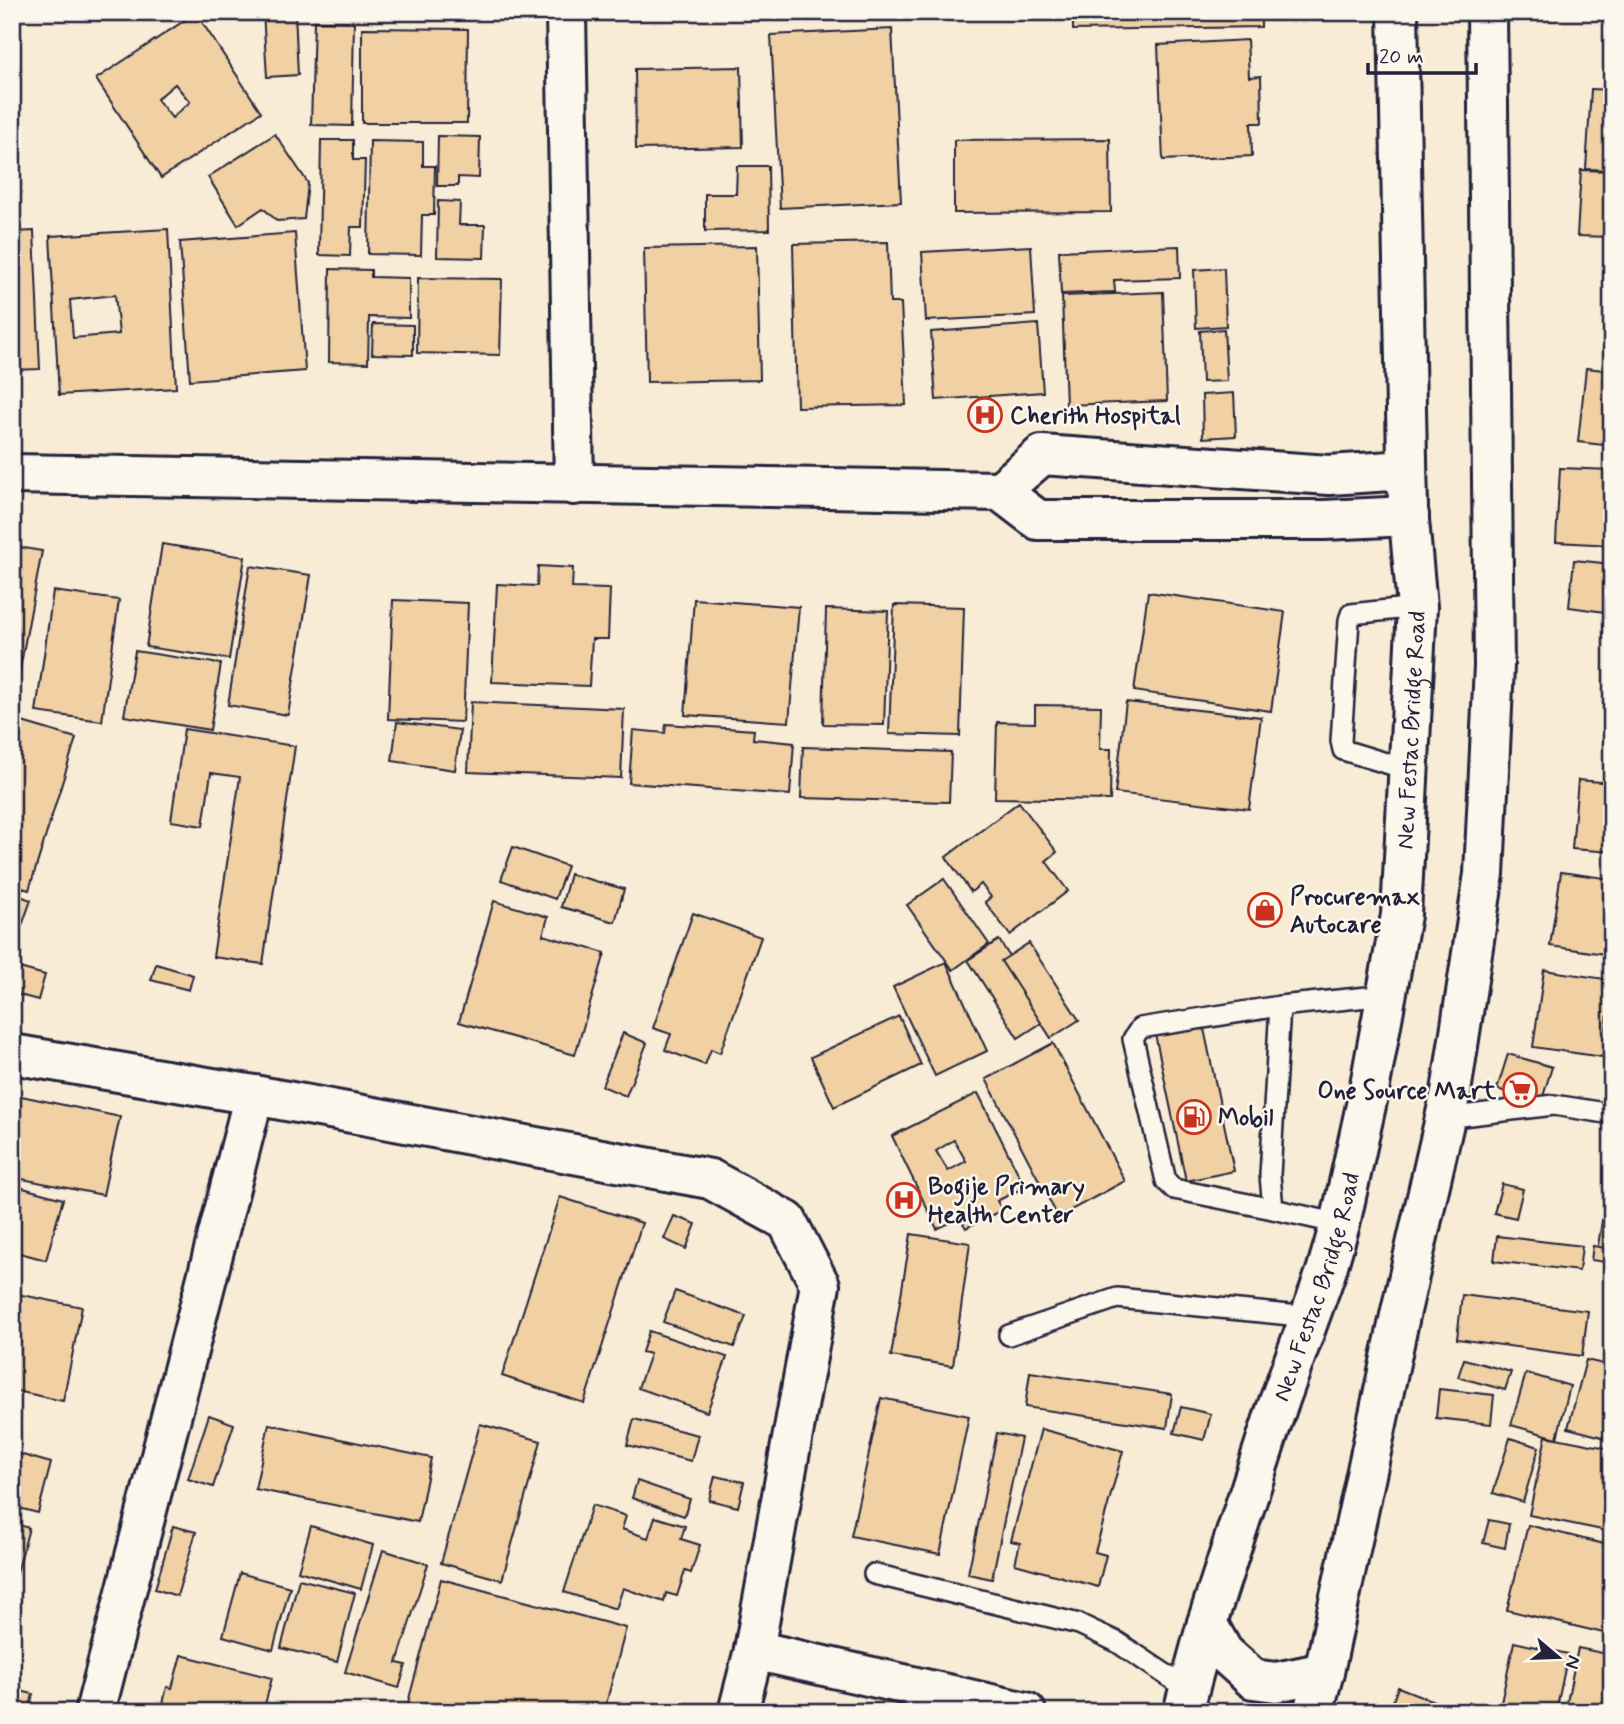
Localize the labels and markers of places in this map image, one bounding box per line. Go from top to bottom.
hospital icon: Cherith Hospital [966,396,1004,434]
place label: Cherith Hospital [1010,401,1181,432]
place label: Procuremax Autocare [1290,882,1420,941]
shop icon: Procuremax Autocare [1246,891,1284,929]
supermarket icon: One Source Mart [1501,1071,1539,1109]
place label: One Source Mart [1317,1076,1497,1107]
fuel station icon: Mobil [1175,1098,1213,1136]
place label: Mobil [1218,1103,1274,1134]
place label: Bogije Primary Health Center [928,1172,1085,1231]
hospital icon: Bogije Primary Health Center [885,1181,923,1219]

